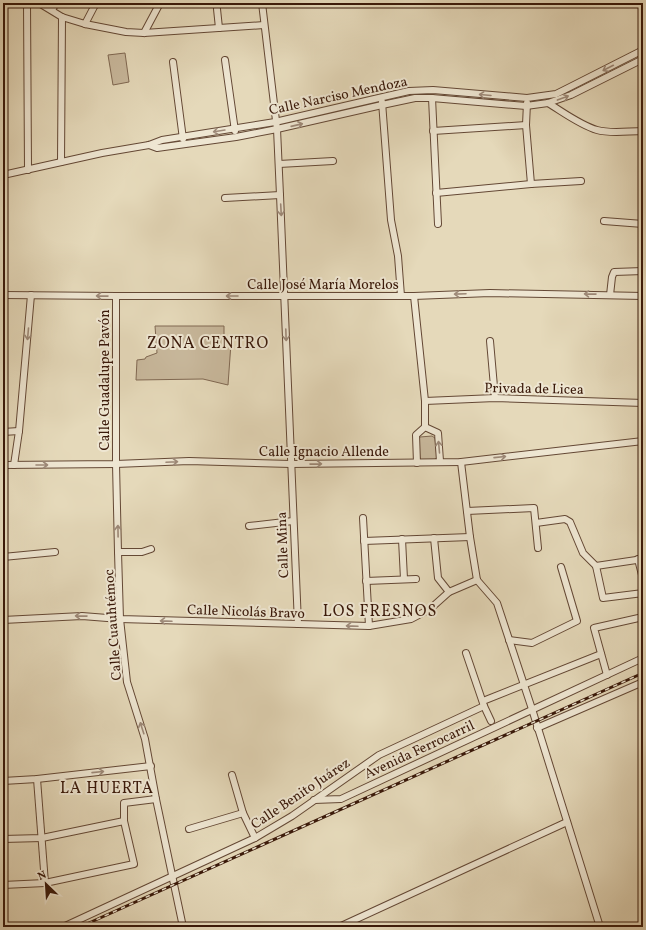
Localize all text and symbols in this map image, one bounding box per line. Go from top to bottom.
one-way arrow [603,65,615,72]
street label: Calle Narciso Mendoza [267,73,409,120]
one-way arrow [479,91,492,98]
one-way arrow [556,94,568,102]
one-way arrow [290,120,303,128]
one-way arrow [213,127,226,135]
one-way arrow [277,203,285,216]
street label: Calle José María Morelos [247,276,399,295]
one-way arrow [454,291,467,298]
one-way arrow [584,291,597,298]
one-way arrow [96,292,109,300]
one-way arrow [226,292,239,300]
street label: Calle Guadalupe Pavón [96,309,115,451]
one-way arrow [24,327,31,340]
one-way arrow [282,328,290,341]
district label: ZONA CENTRO [147,333,269,355]
street label: Privada de Licea [484,379,584,400]
one-way arrow [436,441,443,454]
street label: Calle Ignacio Allende [259,443,389,462]
one-way arrow [493,453,506,461]
one-way arrow [165,458,178,465]
one-way arrow [309,460,322,468]
one-way arrow [35,461,48,469]
street label: Calle Mina [273,511,294,579]
one-way arrow [114,525,122,538]
street label: Calle Cuauhtémoc [100,569,127,681]
street label: Calle Nicolás Bravo [187,601,305,624]
district label: LOS FRESNOS [323,601,437,623]
one-way arrow [75,612,88,620]
one-way arrow [160,617,173,624]
one-way arrow [346,622,359,630]
street label: Avenida Ferrocarril [361,717,478,784]
one-way arrow [137,723,145,735]
street label: Calle Benito Juárez [247,754,354,835]
one-way arrow [91,768,104,776]
district label: LA HUERTA [60,778,154,800]
north arrow [26,864,66,904]
text: N [36,868,49,885]

